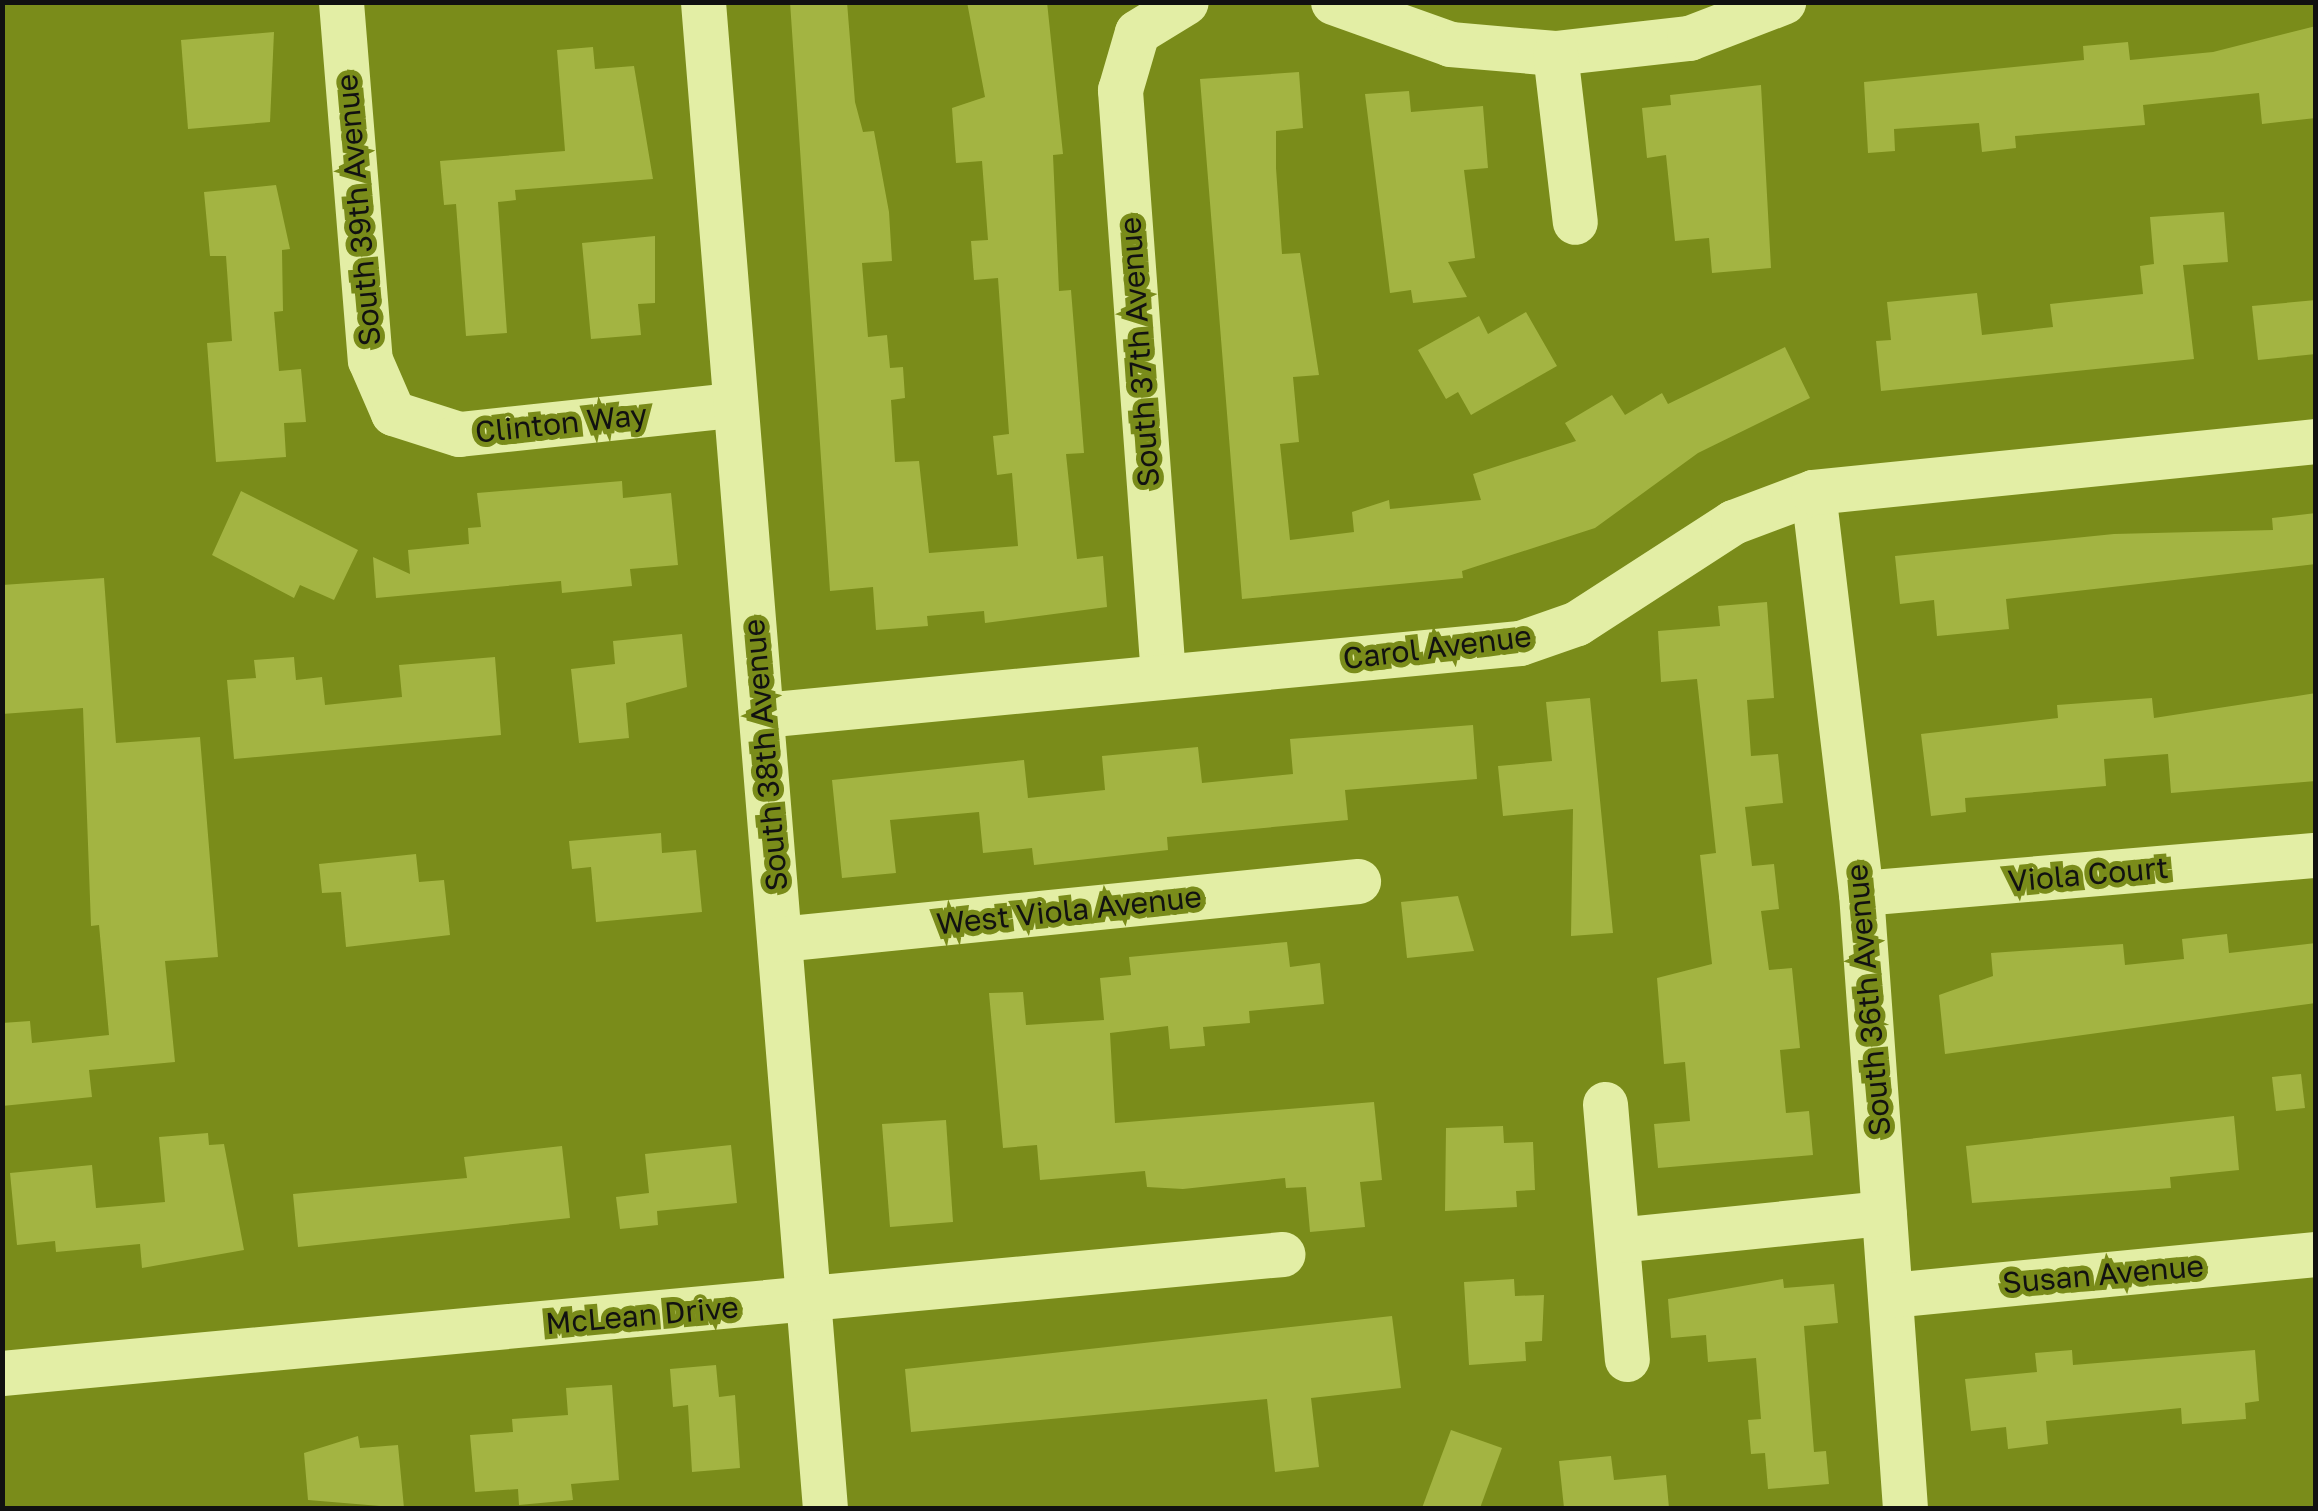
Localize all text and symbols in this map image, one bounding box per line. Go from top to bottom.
street label: South 39th Avenue [328,73,388,347]
street label: South 37th Avenue [1112,216,1166,488]
street label: Clinton Way [473,396,649,450]
street label: South 38th Avenue [735,617,795,893]
street label: Carol Avenue [1341,618,1533,676]
street label: Viola Court [2006,849,2170,899]
street label: South 36th Avenue [1838,863,1898,1137]
street label: West Viola Avenue [935,878,1203,942]
street label: Susan Avenue [2001,1247,2205,1301]
street label: McLean Drive [544,1289,740,1341]

